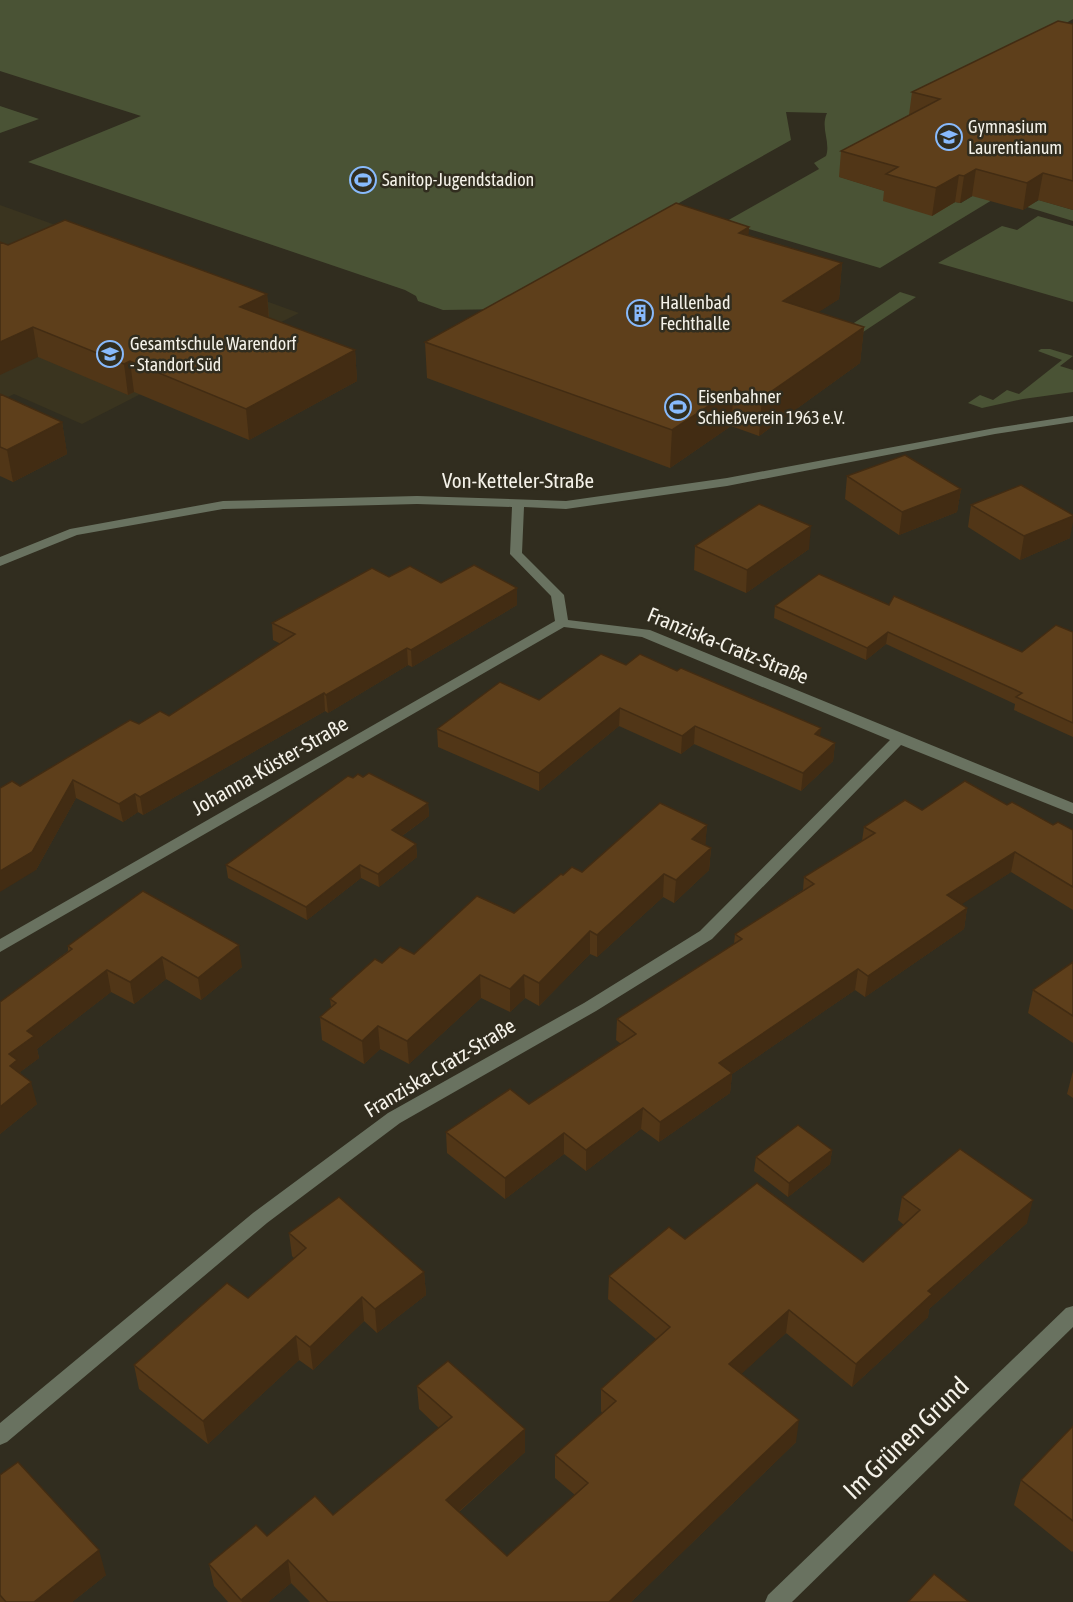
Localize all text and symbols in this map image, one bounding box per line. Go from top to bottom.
place label: Gymnasium Laurentianum [968,116,1062,158]
school or university icon: Gymnasium Laurentianum [934,122,964,152]
sports icon: Sanitop-Jugendstadion [348,165,378,195]
place label: Sanitop-Jugendstadion [382,169,534,190]
place label: Hallenbad Fechthalle [660,292,731,334]
building icon: Hallenbad Fechthalle [625,298,655,328]
place label: Gesamtschule Warendorf - Standort Süd [130,333,296,375]
school or university icon: Gesamtschule Warendorf - Standort Süd [95,339,125,369]
place label: Eisenbahner Schießverein 1963 e.V. [698,386,845,428]
sports icon: Eisenbahner Schießverein 1963 e.V. [663,392,693,422]
street label: Von-Ketteler-Straße [442,468,594,492]
street label: Franziska-Cratz-Straße [644,602,812,688]
street label: Johanna-Küster-Straße [187,711,352,820]
street label: Franziska-Cratz-Straße [360,1013,519,1122]
street label: Im Grünen Grund [837,1371,975,1505]

